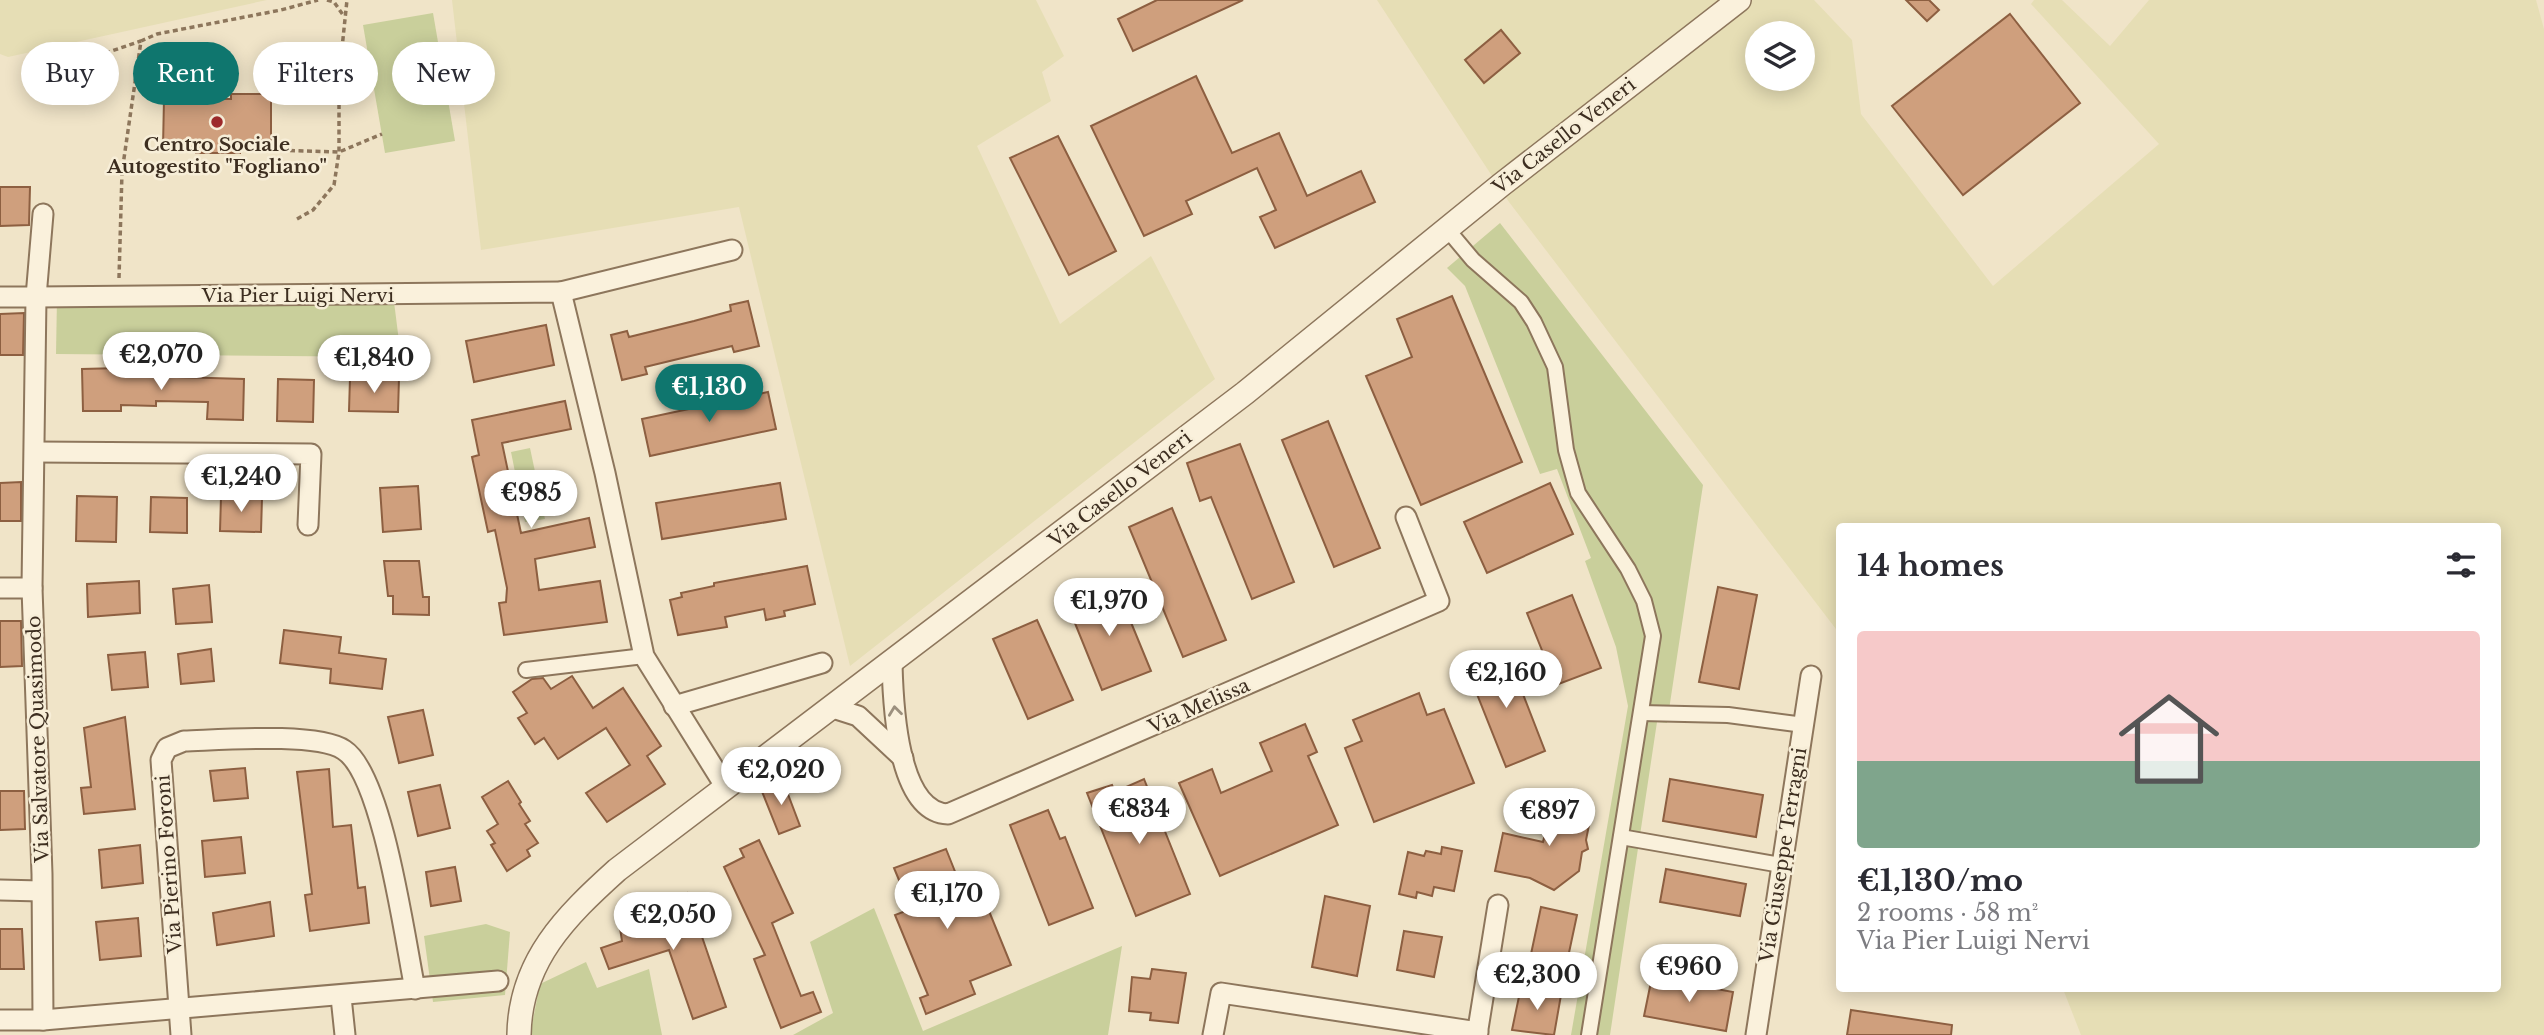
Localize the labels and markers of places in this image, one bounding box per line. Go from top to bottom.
marker: Centro Sociale Autogestito "Fogliano" [209,114,225,130]
place label: Centro Sociale Autogestito "Fogliano" [106,133,327,178]
pin: €2,070 [104,332,218,392]
pin: €1,840 [317,336,431,395]
pin: €1,130 [652,364,766,424]
pin: €1,240 [184,454,298,514]
pin: €985 [490,470,572,530]
pin: €1,970 [1052,578,1166,638]
pin: €2,160 [1449,650,1563,710]
pin: €2,020 [724,748,838,807]
pin: €834 [1098,786,1180,846]
pin: €897 [1508,788,1590,848]
pin: €1,170 [890,872,1004,931]
pin: €2,050 [616,892,730,952]
pin: €960 [1648,944,1730,1004]
pin: €2,300 [1480,953,1594,1012]

